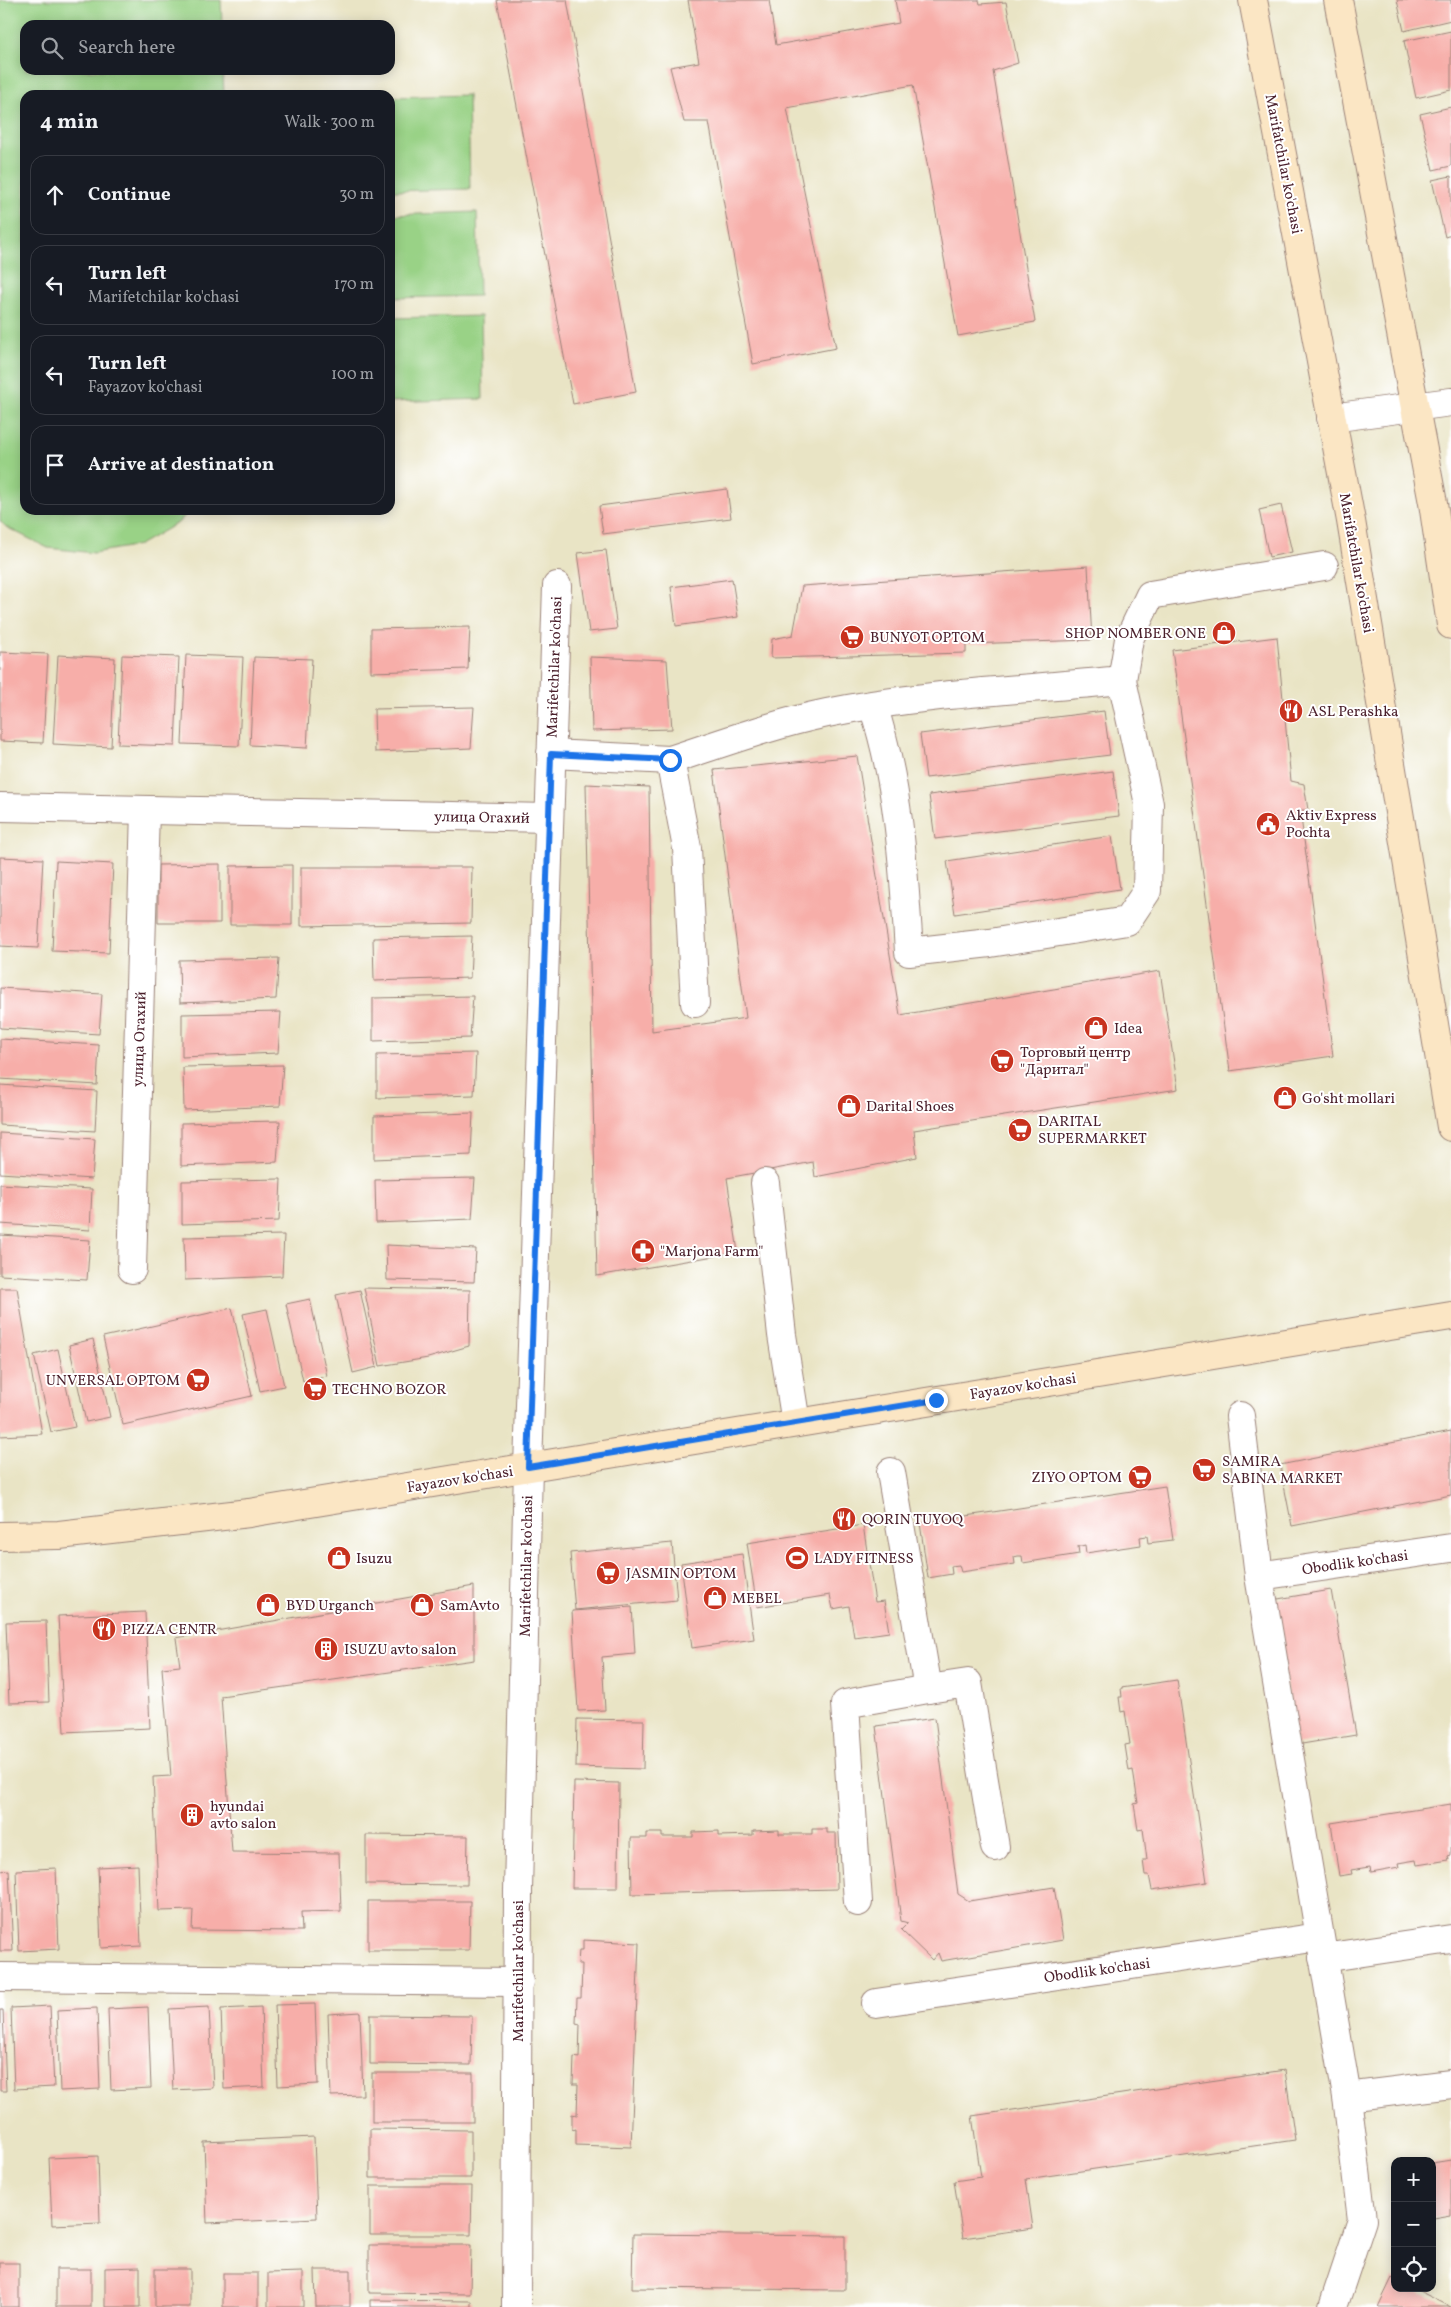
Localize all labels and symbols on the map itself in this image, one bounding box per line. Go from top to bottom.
street label: Marifatchilar ko'chasi [1259,93,1306,236]
street label: Marifatchilar ko'chasi [1333,492,1378,635]
street label: Marifetchilar ko'chasi [543,596,568,738]
shop icon: SHOP NOMBER ONE [1211,620,1237,646]
supermarket icon: BUNYOT OPTOM [839,624,865,650]
place label: SHOP NOMBER ONE [1065,624,1206,645]
place label: BUNYOT OPTOM [870,628,985,649]
restaurant icon: ASL Perashka [1278,698,1304,724]
place label: ASL Perashka [1308,702,1399,723]
route start [659,749,682,772]
place label: Aktiv Express Pochta [1286,806,1377,844]
street label: улица Огахий [434,807,530,830]
public building icon: Aktiv Express Pochta [1255,811,1281,837]
street label: улица Огахий [128,991,153,1087]
shop icon: Idea [1083,1015,1109,1041]
place label: Idea [1114,1019,1142,1040]
place label: Торговый центр "Даритал" [1020,1043,1131,1081]
supermarket icon: Торговый центр "Даритал" [989,1048,1015,1074]
shop icon: Go'sht mollari [1272,1085,1298,1111]
place label: Go'sht mollari [1302,1089,1395,1110]
shop icon: Darital Shoes [836,1093,862,1119]
place label: Darital Shoes [866,1097,954,1118]
place label: DARITAL SUPERMARKET [1038,1112,1147,1150]
supermarket icon: DARITAL SUPERMARKET [1007,1117,1033,1143]
pharmacy icon: "Marjona Farm" [630,1238,656,1264]
place label: "Marjona Farm" [660,1242,763,1263]
supermarket icon: UNVERSAL OPTOM [185,1367,211,1393]
street label: Fayazov ko'chasi [969,1369,1078,1406]
place label: UNVERSAL OPTOM [46,1371,180,1392]
supermarket icon: TECHNO BOZOR [302,1376,328,1402]
place label: TECHNO BOZOR [332,1380,447,1401]
route end [925,1389,948,1412]
place label: SAMIRA SABINA MARKET [1222,1452,1343,1490]
supermarket icon: SAMIRA SABINA MARKET [1191,1457,1217,1483]
street label: Fayazov ko'chasi [406,1462,515,1499]
supermarket icon: ZIYO OPTOM [1127,1464,1153,1490]
place label: ZIYO OPTOM [1031,1468,1122,1489]
street label: Marifetchilar ko'chasi [516,1495,539,1637]
restaurant icon: QORIN TUYOQ [831,1506,857,1532]
place label: QORIN TUYOQ [862,1510,964,1531]
shop icon: Isuzu [326,1545,352,1571]
sports icon: LADY FITNESS [784,1545,810,1571]
street label: Obodlik ko'chasi [1301,1546,1410,1581]
place label: Isuzu [356,1549,392,1570]
place label: LADY FITNESS [814,1549,914,1570]
supermarket icon: JASMIN OPTOM [595,1560,621,1586]
place label: JASMIN OPTOM [626,1564,736,1585]
shop icon: MEBEL [702,1585,728,1611]
place label: MEBEL [732,1589,782,1610]
shop icon: BYD Urganch [255,1592,281,1618]
shop icon: SamAvto [409,1592,435,1618]
place label: BYD Urganch [286,1596,374,1617]
place label: SamAvto [440,1596,500,1617]
restaurant icon: PIZZA CENTR [91,1616,117,1642]
place label: PIZZA CENTR [122,1620,217,1641]
building icon: ISUZU avto salon [313,1636,339,1662]
place label: ISUZU avto salon [344,1640,457,1661]
place label: hyundai avto salon [210,1797,276,1835]
building icon: hyundai avto salon [179,1802,205,1828]
street label: Marifetchilar ko'chasi [509,1900,530,2042]
street label: Obodlik ko'chasi [1043,1954,1152,1989]

